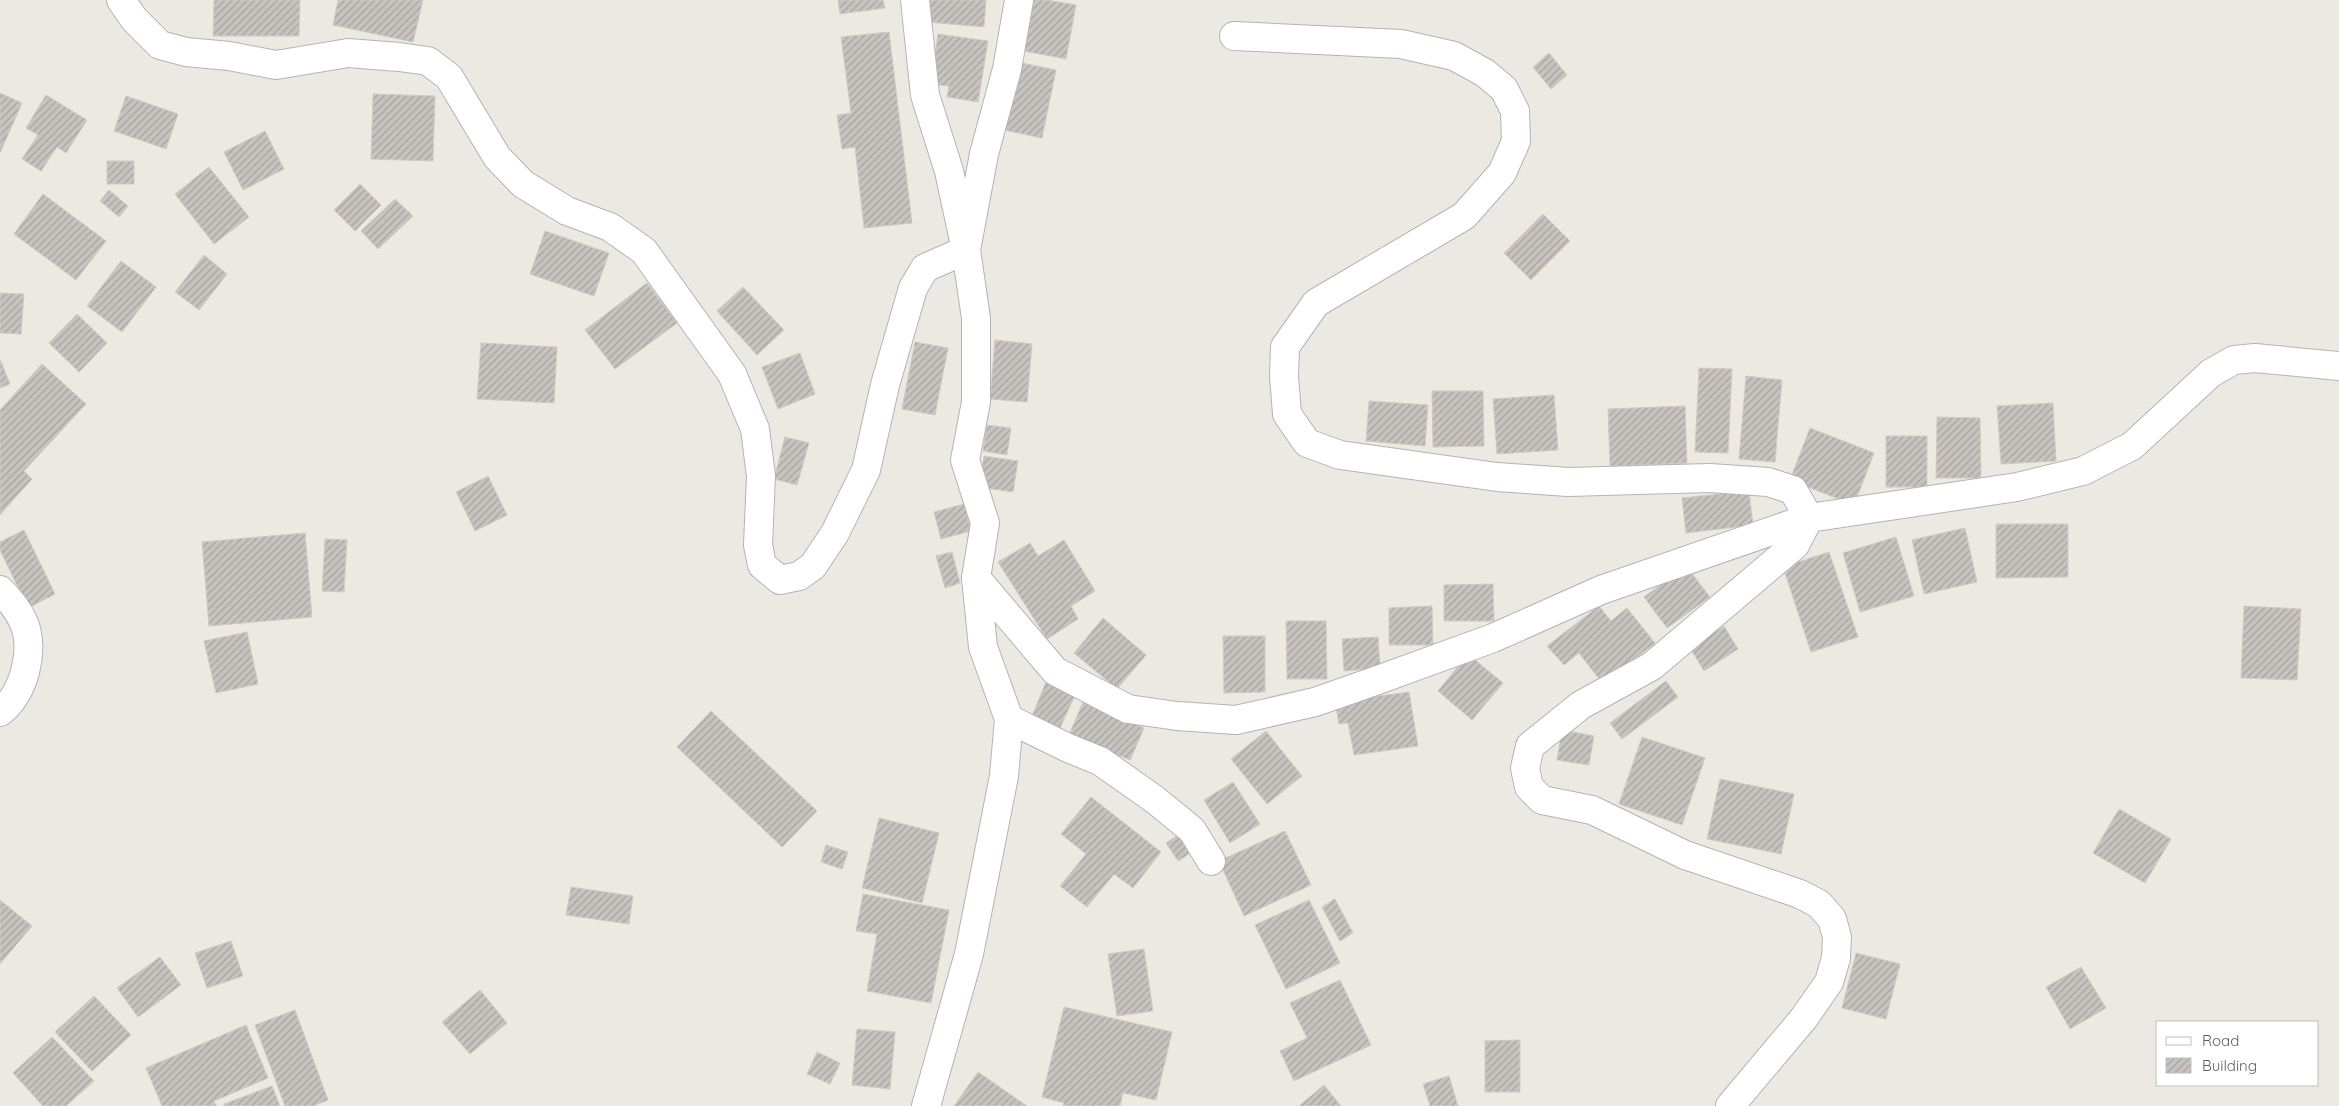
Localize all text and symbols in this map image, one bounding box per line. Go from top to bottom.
legend [2156,1021,2319,1086]
text: Road [2202,1031,2239,1050]
text: Building [2202,1056,2257,1075]

